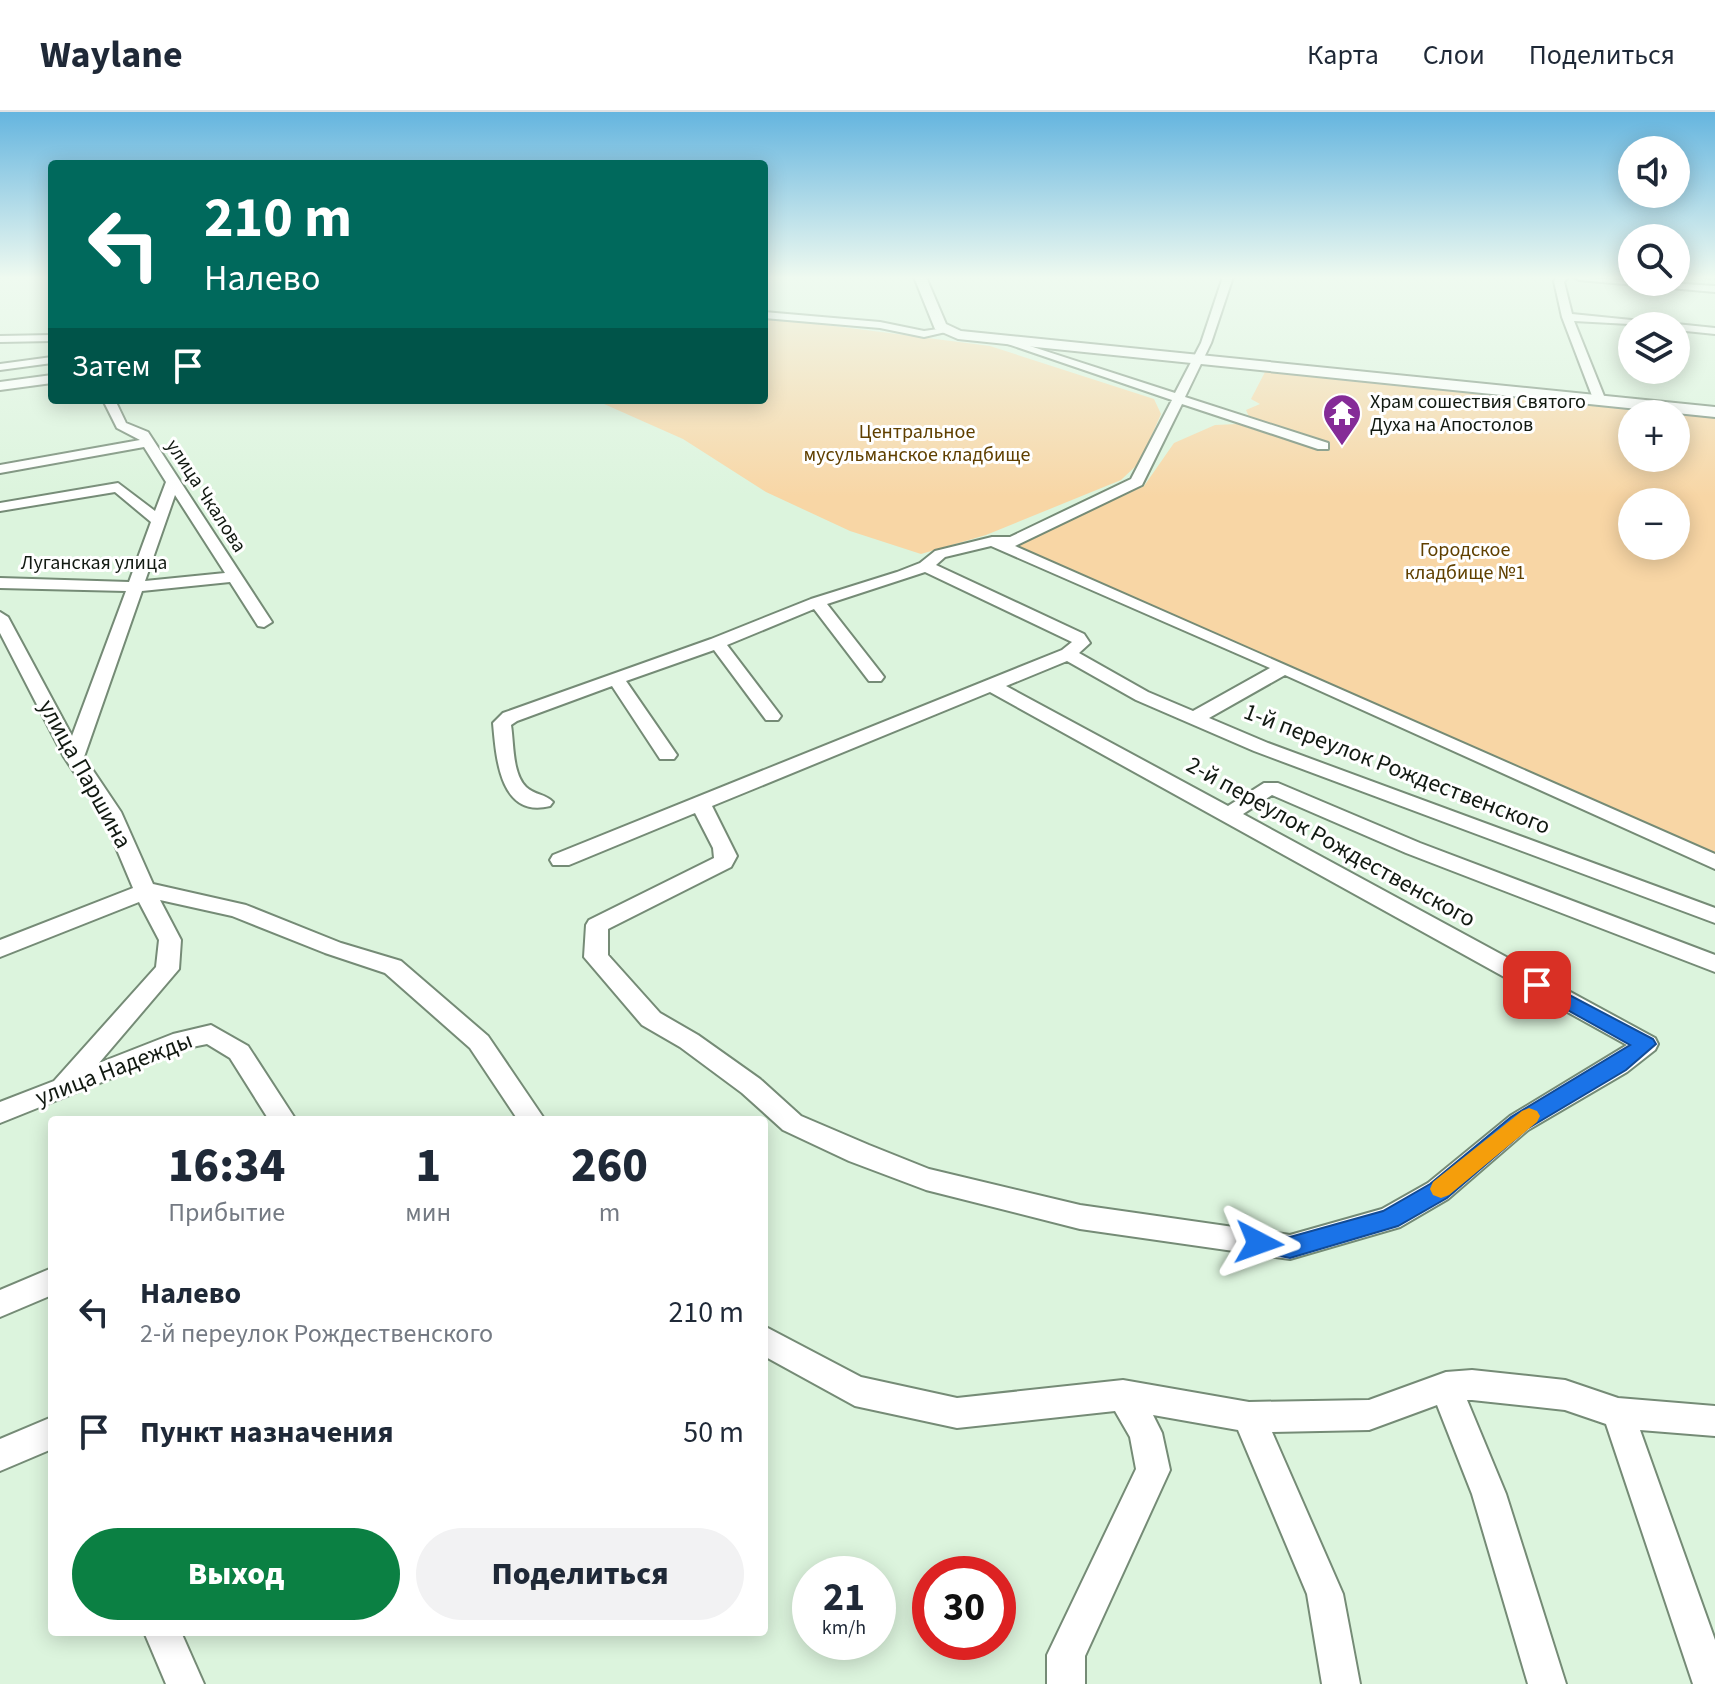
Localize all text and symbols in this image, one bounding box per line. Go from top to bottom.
text: Waylane [40,28,183,82]
text: Карта [1307,35,1379,75]
text: Слои [1423,35,1485,75]
text: Поделиться [1529,35,1675,75]
map controls [1618,136,1690,560]
button: sound [1618,136,1690,208]
text: 210 m [204,179,352,258]
icon: left [72,192,176,296]
button: search [1618,224,1690,296]
text: Налево [204,253,320,304]
button: layers [1618,312,1690,384]
icon: arrive [166,344,210,388]
text: Затем [72,345,150,388]
place label: Храм сошествия Святого Духа на Апостолов [1370,388,1586,439]
temple icon: Храм сошествия Святого Духа на Апостолов [1321,392,1363,447]
button: + [1618,400,1690,472]
park label: Центральное мусульманское кладбище [804,418,1030,469]
street label: улица Чкалова [159,434,253,558]
button: − [1618,488,1690,560]
park label: Городское кладбище №1 [1405,536,1525,587]
street label: Луганская улица [21,549,167,577]
street label: улица Паршина [30,693,140,855]
street label: 1-й переулок Рождественского [1239,694,1555,844]
street label: 2-й переулок Рождественского [1180,748,1482,936]
pin [1503,951,1571,1019]
icon: arrive [1515,963,1559,1007]
street label: улица Надежды [30,1023,198,1115]
text: 16:34 [168,1132,285,1200]
text: 1 [415,1132,441,1200]
text: 260 [571,1132,648,1200]
text: Прибытие [168,1194,285,1231]
text: мин [405,1194,451,1231]
text: m [599,1194,620,1231]
position arrow [1217,1201,1301,1285]
text: Налево [140,1272,241,1315]
icon: left [72,1290,116,1334]
text: 210 m [668,1291,744,1334]
text: 2-й переулок Рождественского [140,1315,493,1352]
icon: arrive [72,1410,116,1454]
text: Пункт назначения [140,1411,394,1454]
text: 50 m [683,1411,744,1454]
button: Выход [72,1528,400,1620]
button: Поделиться [416,1528,744,1620]
speed limit sign: 30 [912,1556,1016,1660]
text: 21 [823,1569,865,1626]
text: km/h [822,1614,866,1642]

